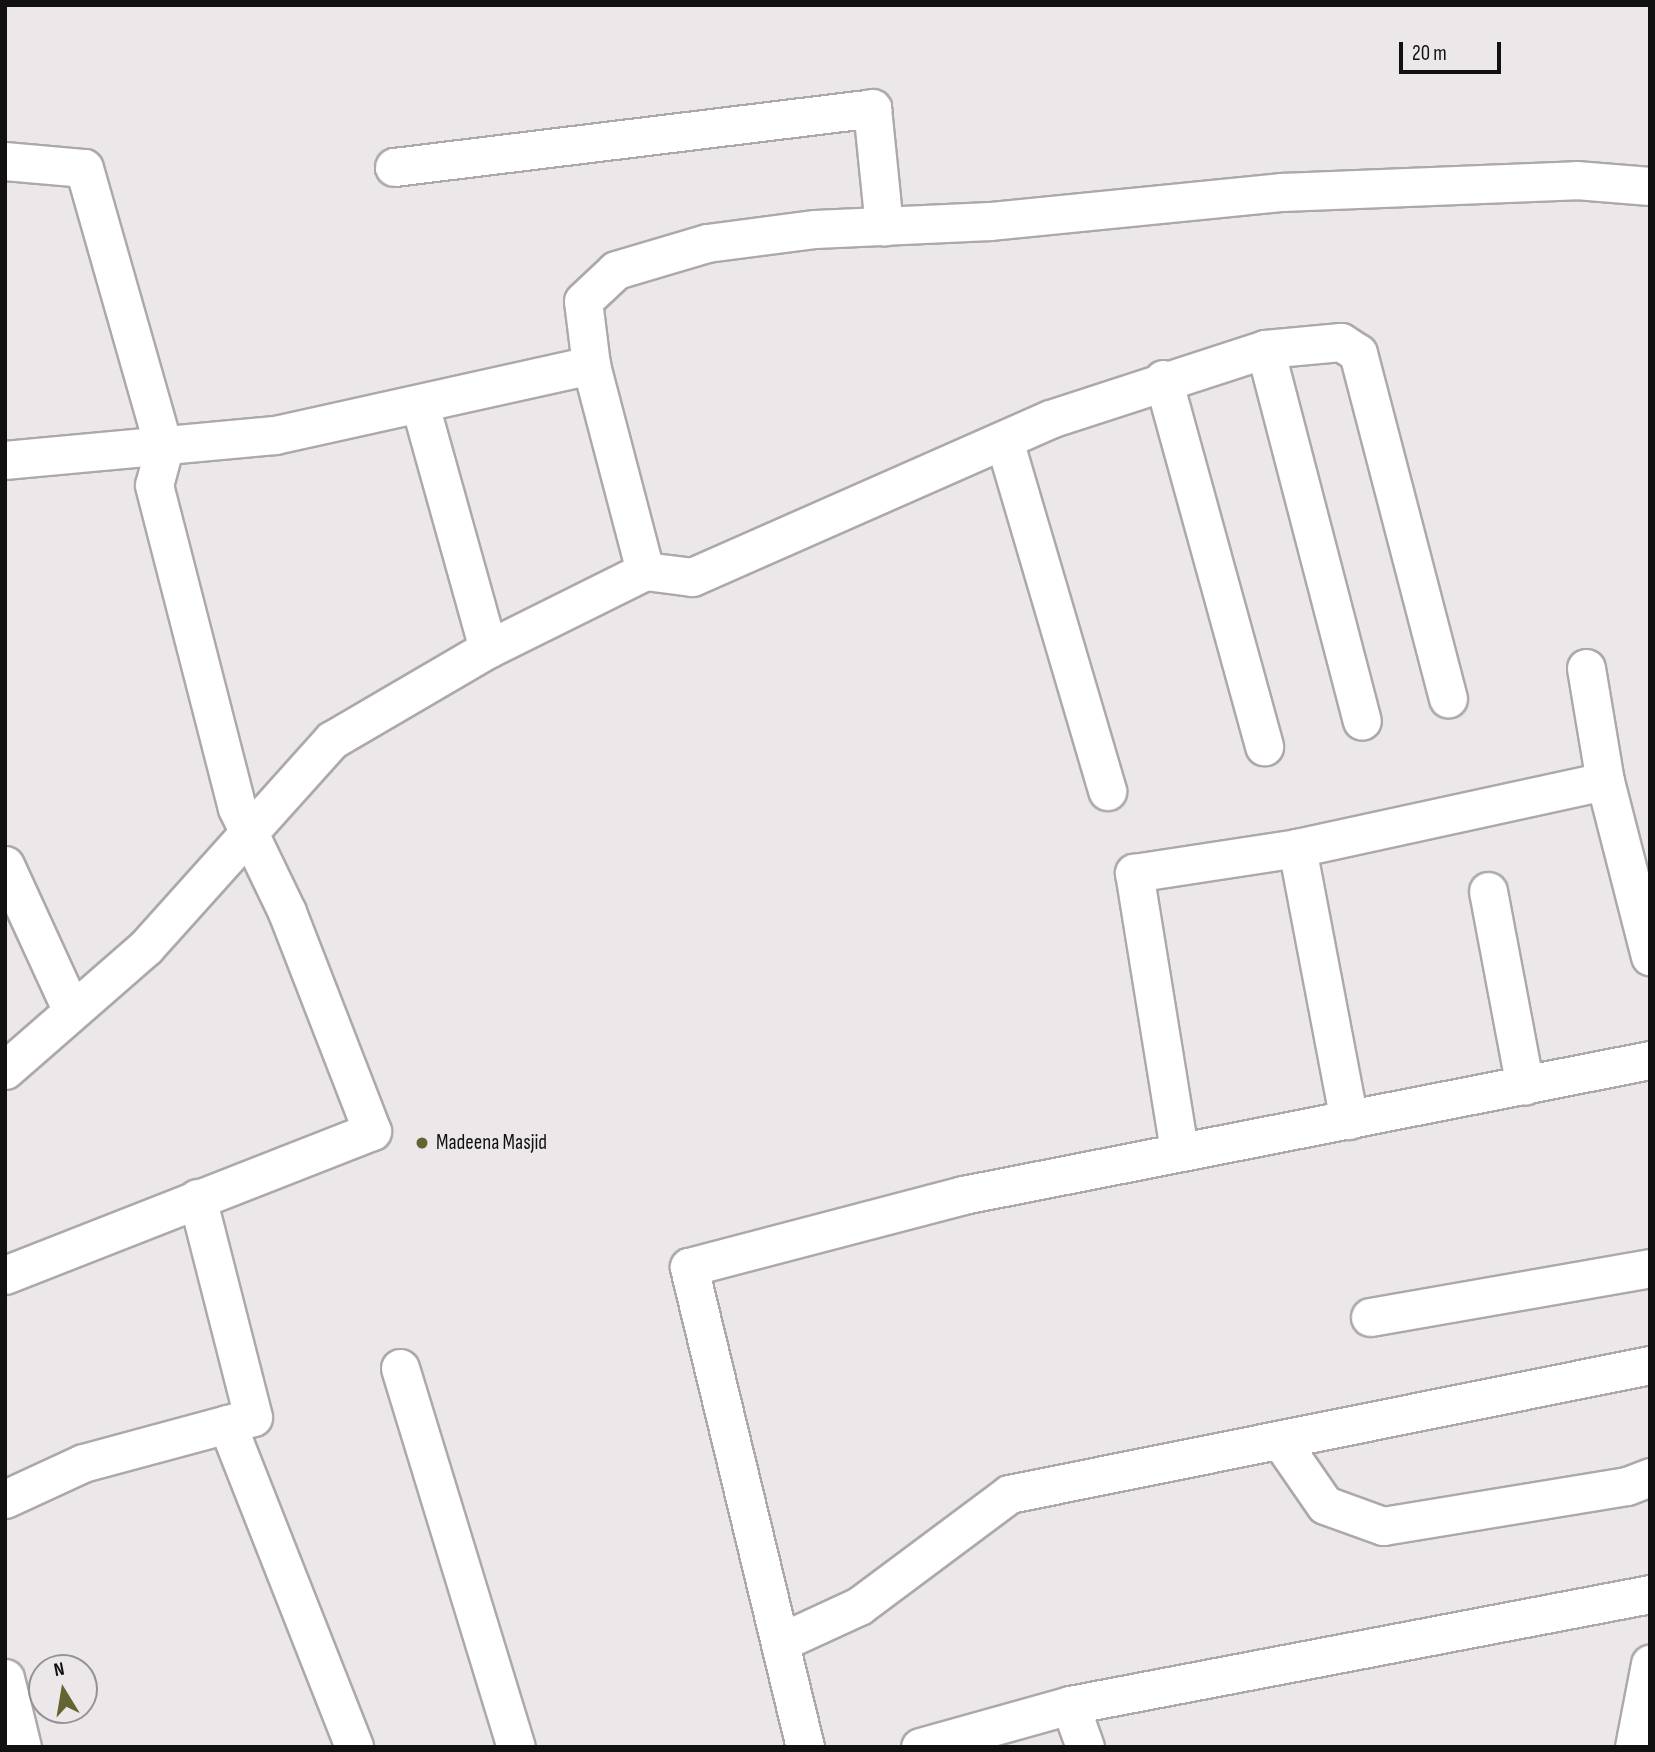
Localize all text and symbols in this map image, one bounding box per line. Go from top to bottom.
scale bar [1403,28,1504,72]
text: 20 m [1412,41,1447,66]
place label: Madeena Masjid [436,1130,547,1156]
marker: Madeena Masjid [414,1135,430,1151]
north arrow [28,1654,98,1724]
text: N [52,1658,66,1682]

